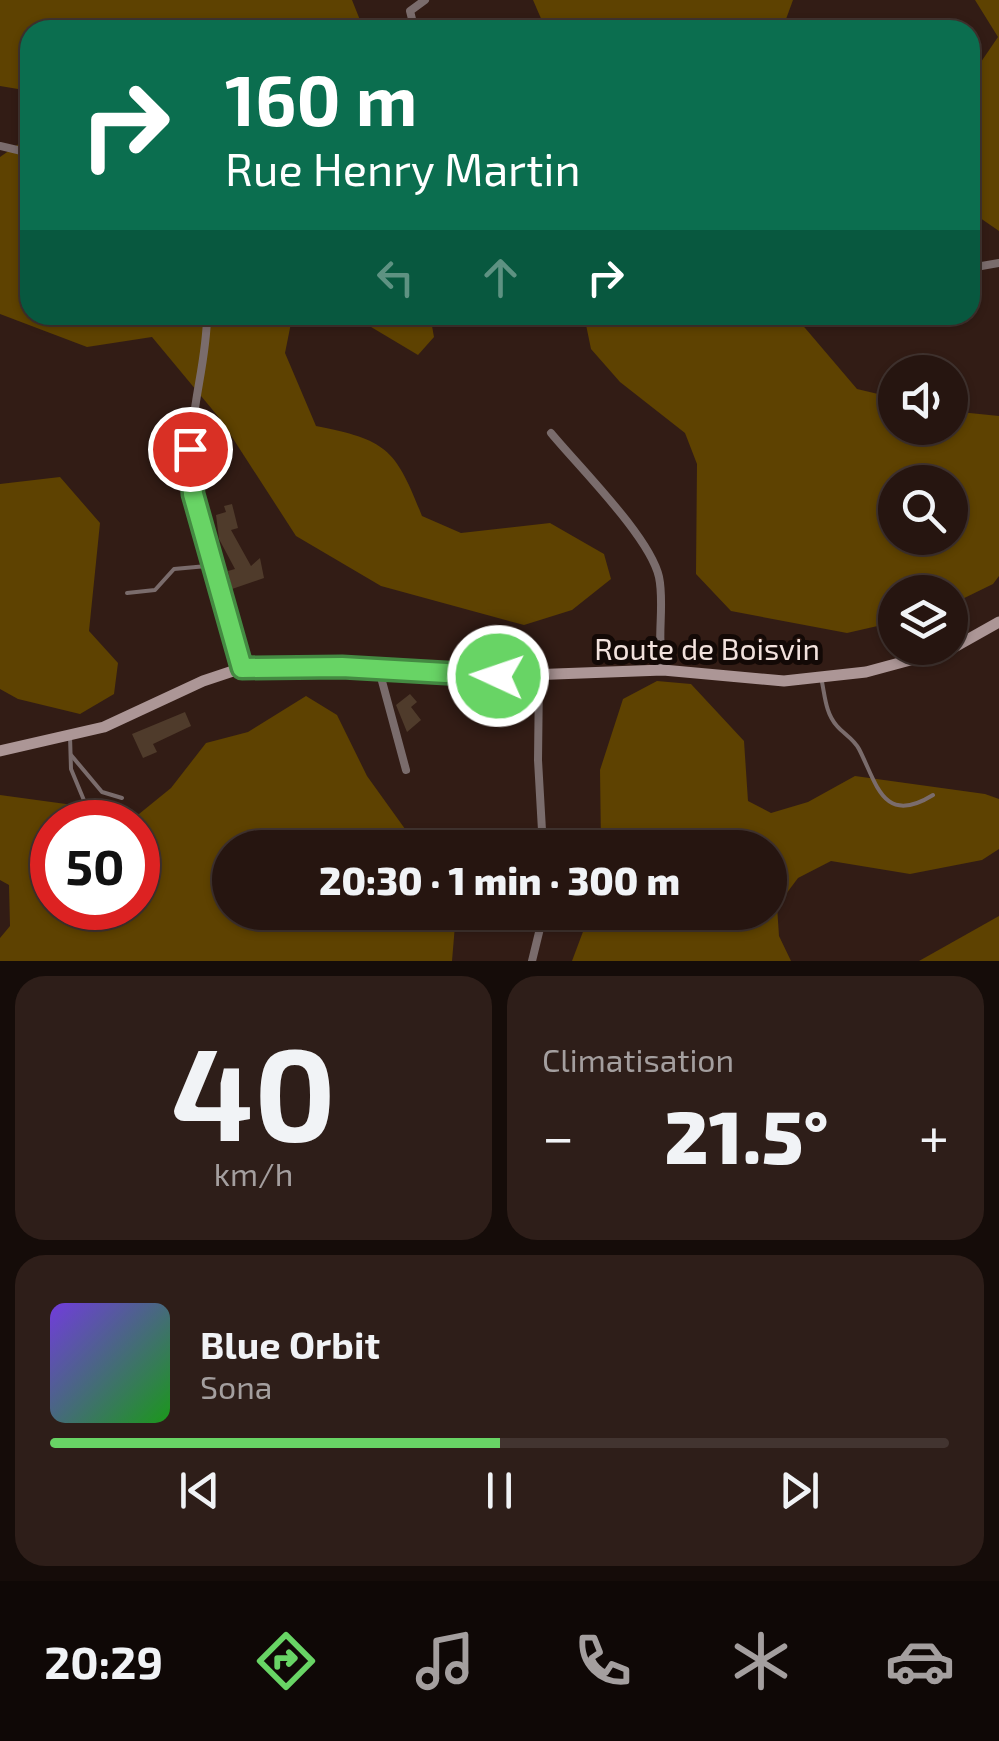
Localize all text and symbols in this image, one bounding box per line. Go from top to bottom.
text: 160 m [225,56,418,140]
icon: right [60,60,190,190]
text: Rue Henry Martin [225,141,581,195]
icon: left [368,250,423,305]
icon: ahead [473,250,528,305]
icon: right [578,250,633,305]
map controls [878,355,968,665]
button: sound [878,355,968,445]
pin [148,407,233,492]
icon: arrive [163,422,218,477]
button: search [878,465,968,555]
button: layers [878,575,968,665]
position arrow [446,624,550,728]
street label: Route de Boisvin [594,630,820,666]
speed limit sign: 50 [30,800,160,930]
text: 20:30 · 1 min · 300 m [319,857,680,903]
text: 40 [171,1011,336,1167]
text: Climatisation [542,1040,734,1078]
text: 21.5° [664,1089,829,1179]
text: − [542,1102,574,1168]
text: + [919,1102,949,1168]
text: km/h [214,1154,293,1192]
text: Blue Orbit [200,1321,380,1367]
text: Sona [200,1367,272,1405]
icon: previous [172,1463,227,1518]
icon: pause [472,1463,527,1518]
icon: next [772,1463,827,1518]
icon: directions [251,1626,321,1696]
icon: music [410,1626,480,1696]
icon: phone [568,1626,638,1696]
icon: climate [726,1626,796,1696]
icon: car [885,1626,955,1696]
text: 20:29 [44,1634,163,1688]

